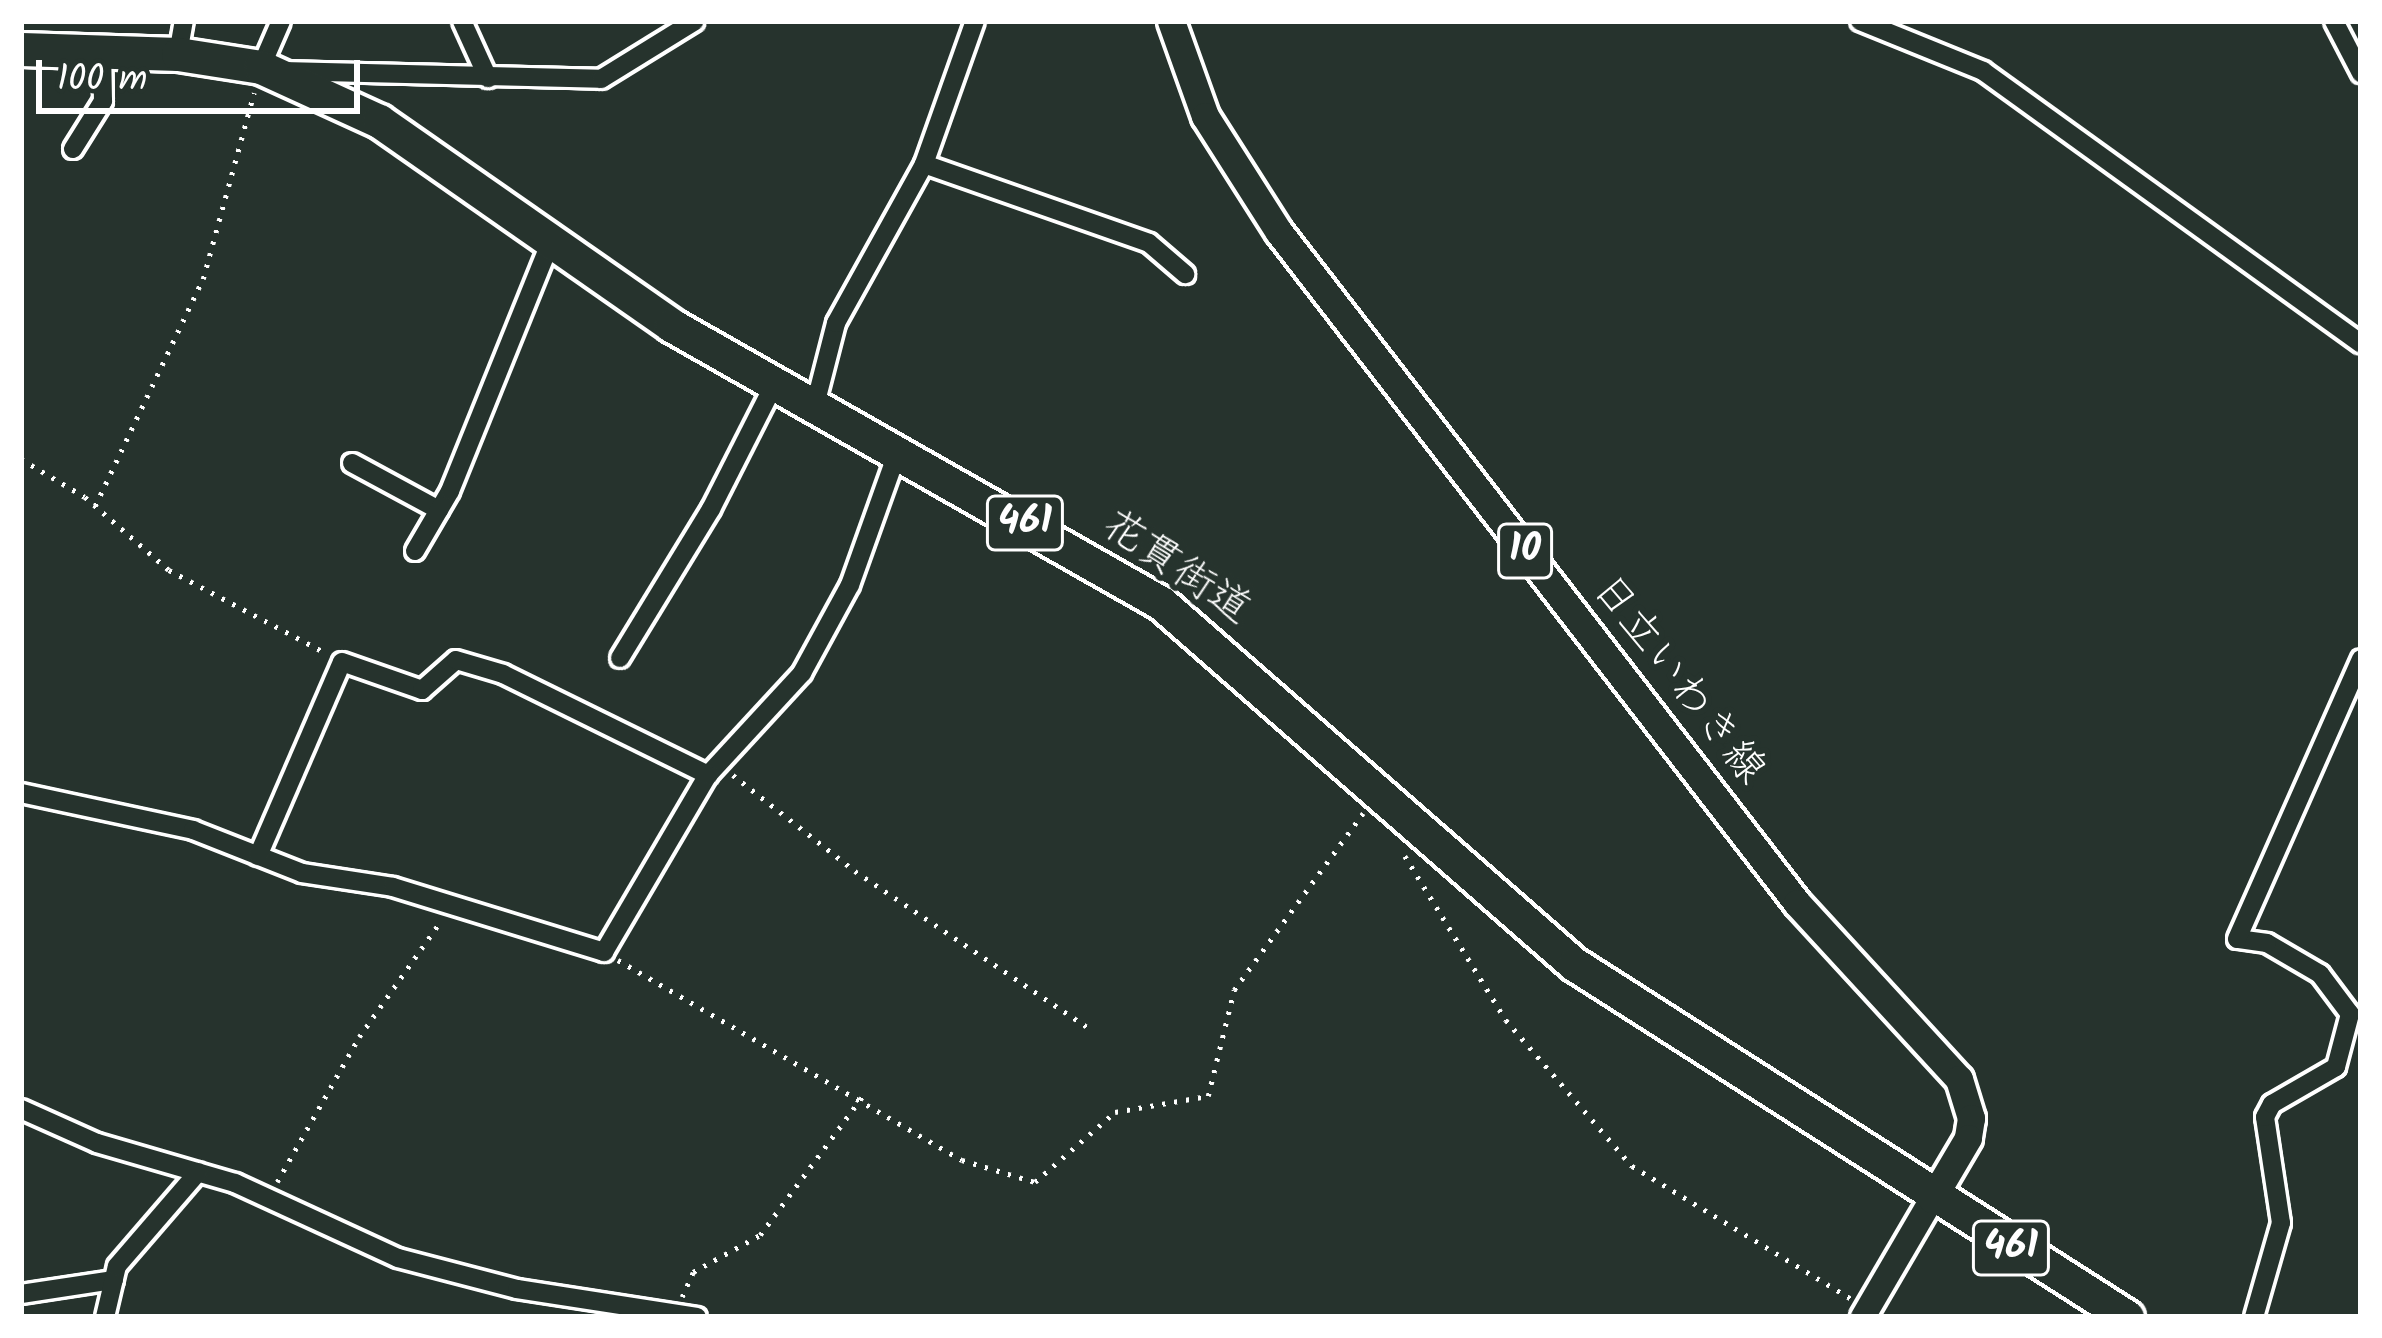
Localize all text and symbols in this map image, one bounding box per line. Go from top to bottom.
scale bar [42,36,366,110]
text: 100 m [57,52,147,109]
road number: 461 [983,490,1067,556]
street label: 花貫街道 [1092,500,1260,636]
road number: 10 [1495,518,1555,584]
street label: 日立いわき線 [1581,565,1775,795]
road number: 461 [1969,1215,2053,1281]

